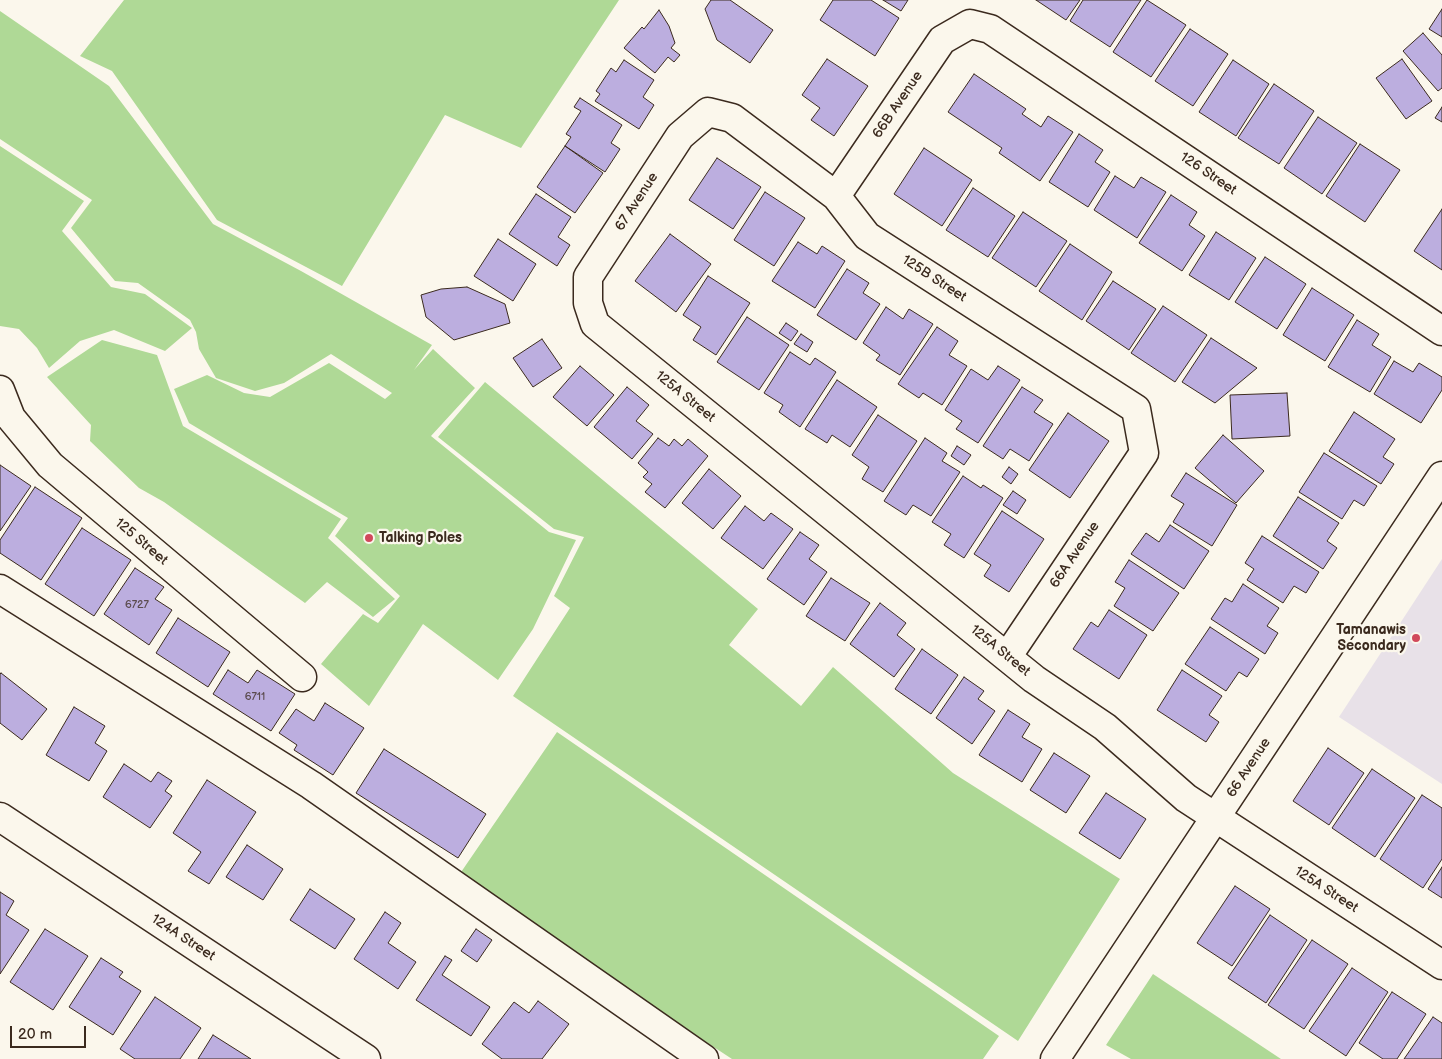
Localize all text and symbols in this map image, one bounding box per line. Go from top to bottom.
street label: 66B Avenue [869,68,927,142]
street label: 126 Street [1177,149,1239,199]
street label: 67 Avenue [612,170,662,234]
street label: 125B Street [899,252,969,306]
street label: 125A Street [652,368,718,426]
street label: 125 Street [111,515,171,569]
street label: 66A Avenue [1047,519,1103,591]
place label: Talking Poles [379,530,462,546]
marker: Talking Poles [363,532,375,544]
house number: 6727 [125,598,149,612]
street label: 125A Street [967,622,1033,680]
place label: Tamanawis Secondary [1336,622,1406,654]
marker: Tamanawis Secondary [1410,632,1422,644]
house number: 6711 [245,690,265,704]
street label: 66 Avenue [1223,735,1275,801]
street label: 125A Street [1291,863,1361,917]
street label: 124A Street [148,911,218,965]
scale bar [12,1016,89,1048]
text: 20 m [18,1025,52,1044]

